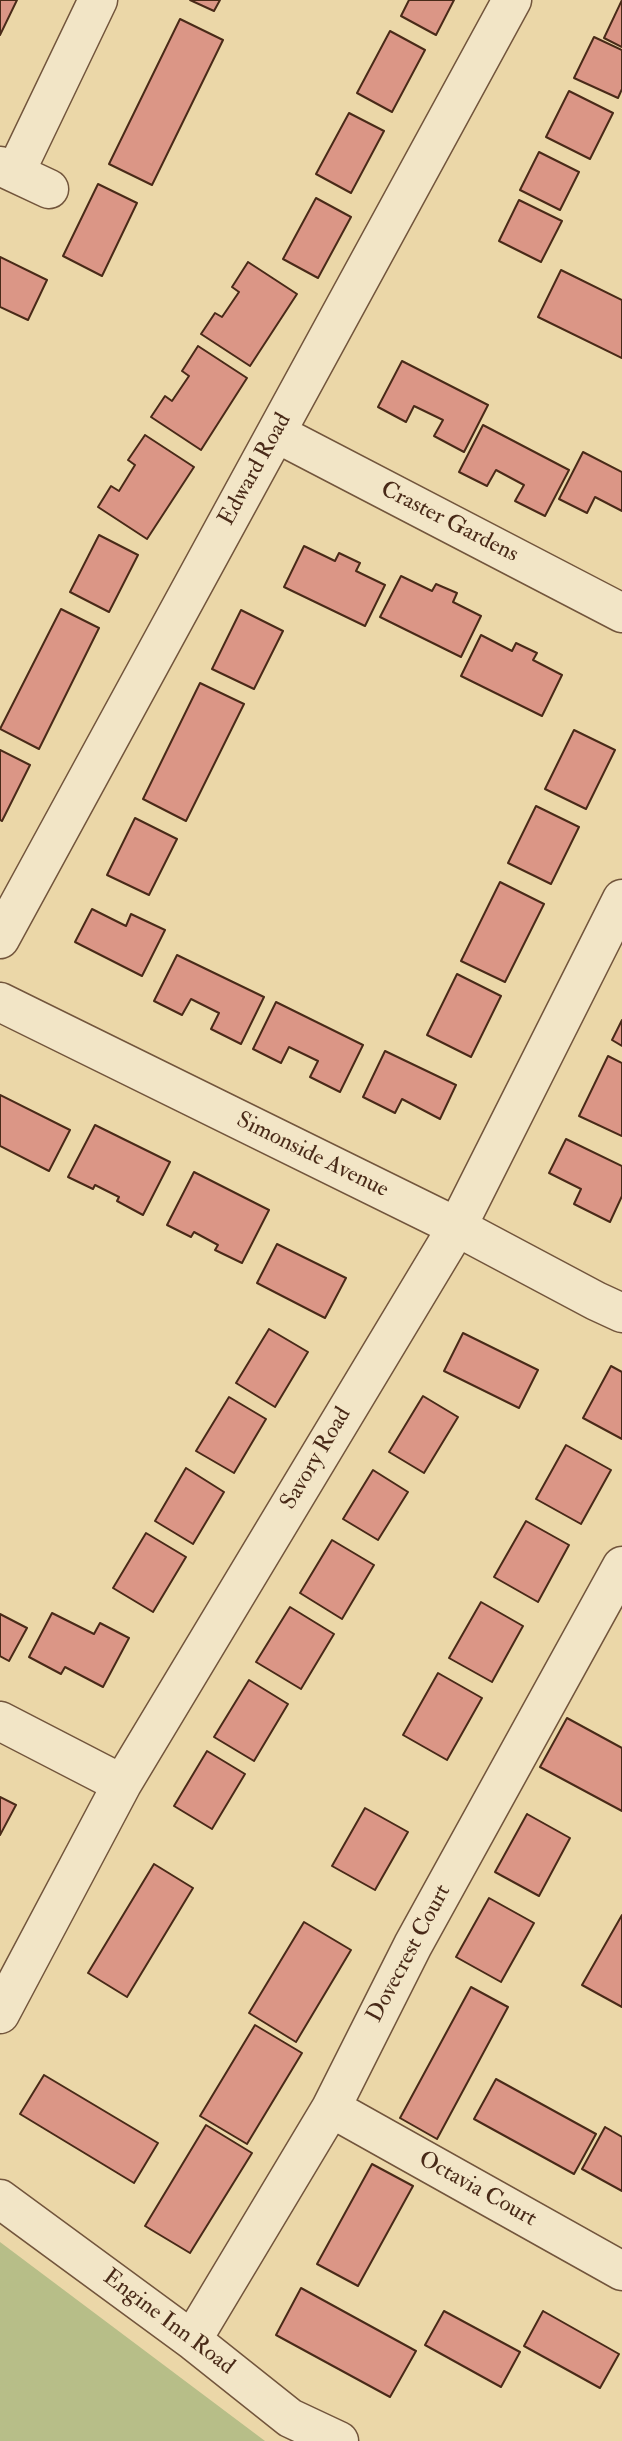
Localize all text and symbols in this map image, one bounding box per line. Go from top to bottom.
street label: Edward Road [214,409,298,531]
street label: Craster Gardens [376,476,522,570]
street label: Simonside Avenue [231,1107,393,1205]
street label: Savory Road [276,1403,358,1515]
street label: Dovecrest Court [362,1880,458,2028]
street label: Octavia Court [413,2146,541,2234]
street label: Engine Inn Road [97,2264,239,2382]

